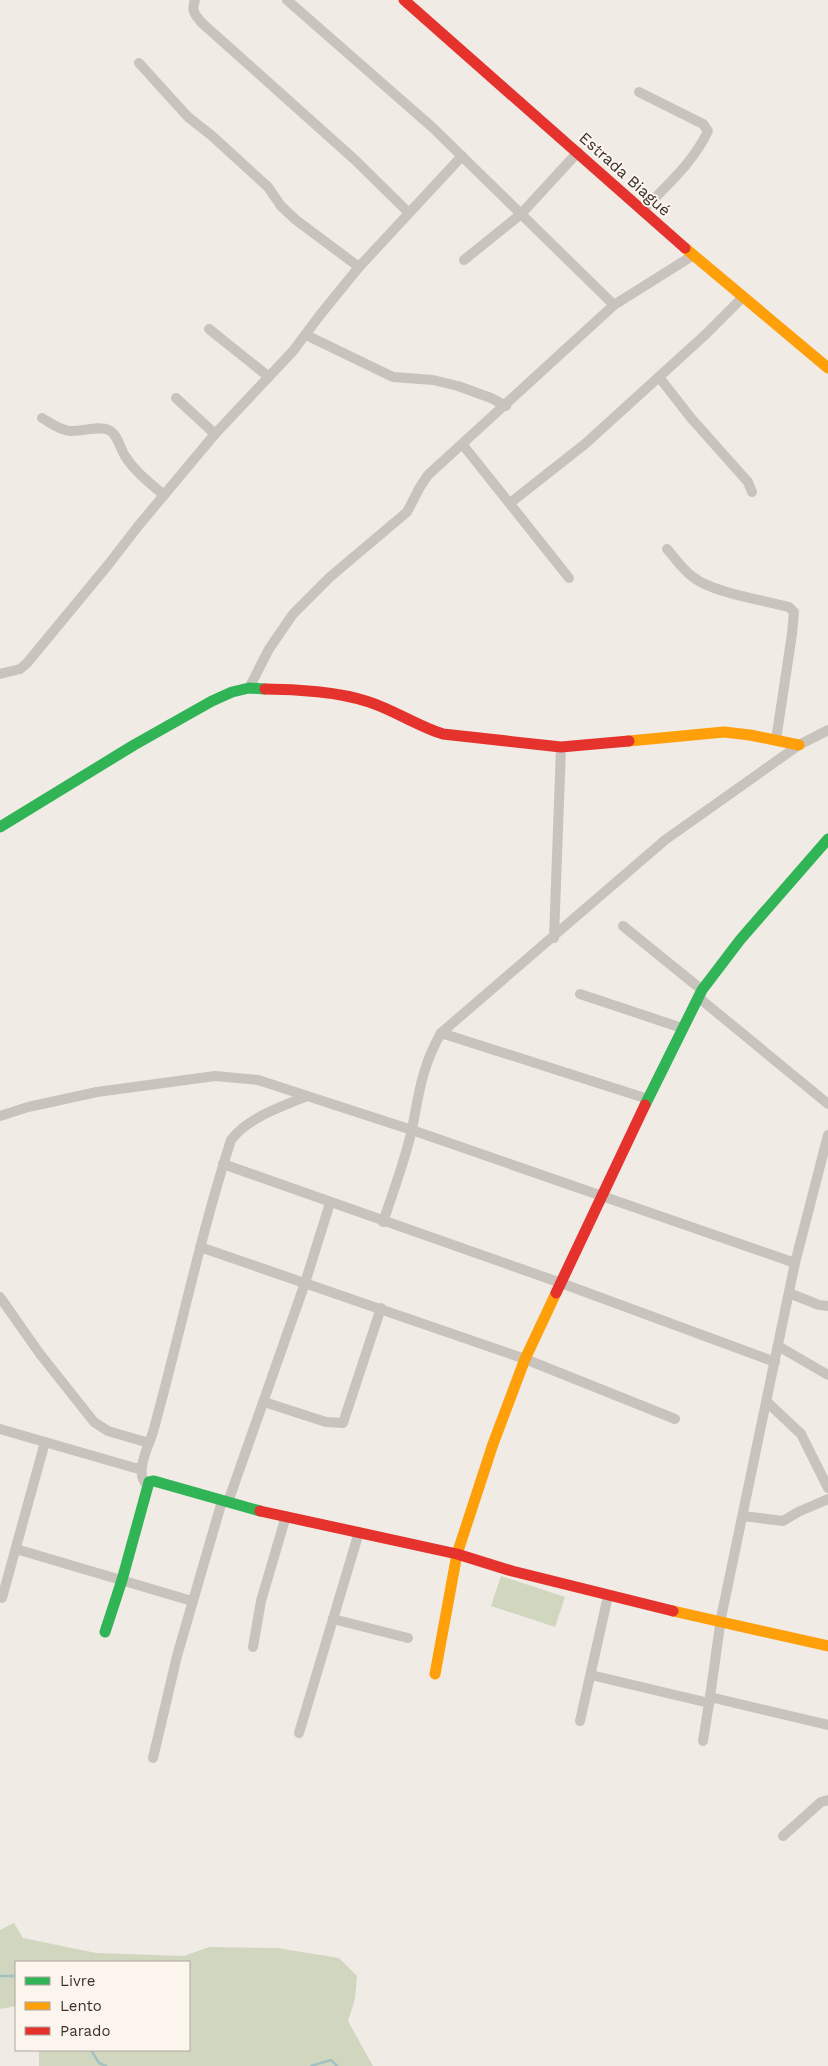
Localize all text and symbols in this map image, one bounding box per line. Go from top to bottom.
street label: Estrada Biagué [575,128,675,220]
legend [15,1961,190,2051]
text: Livre [60,1972,95,1990]
text: Lento [60,1997,102,2015]
text: Parado [60,2022,110,2040]

